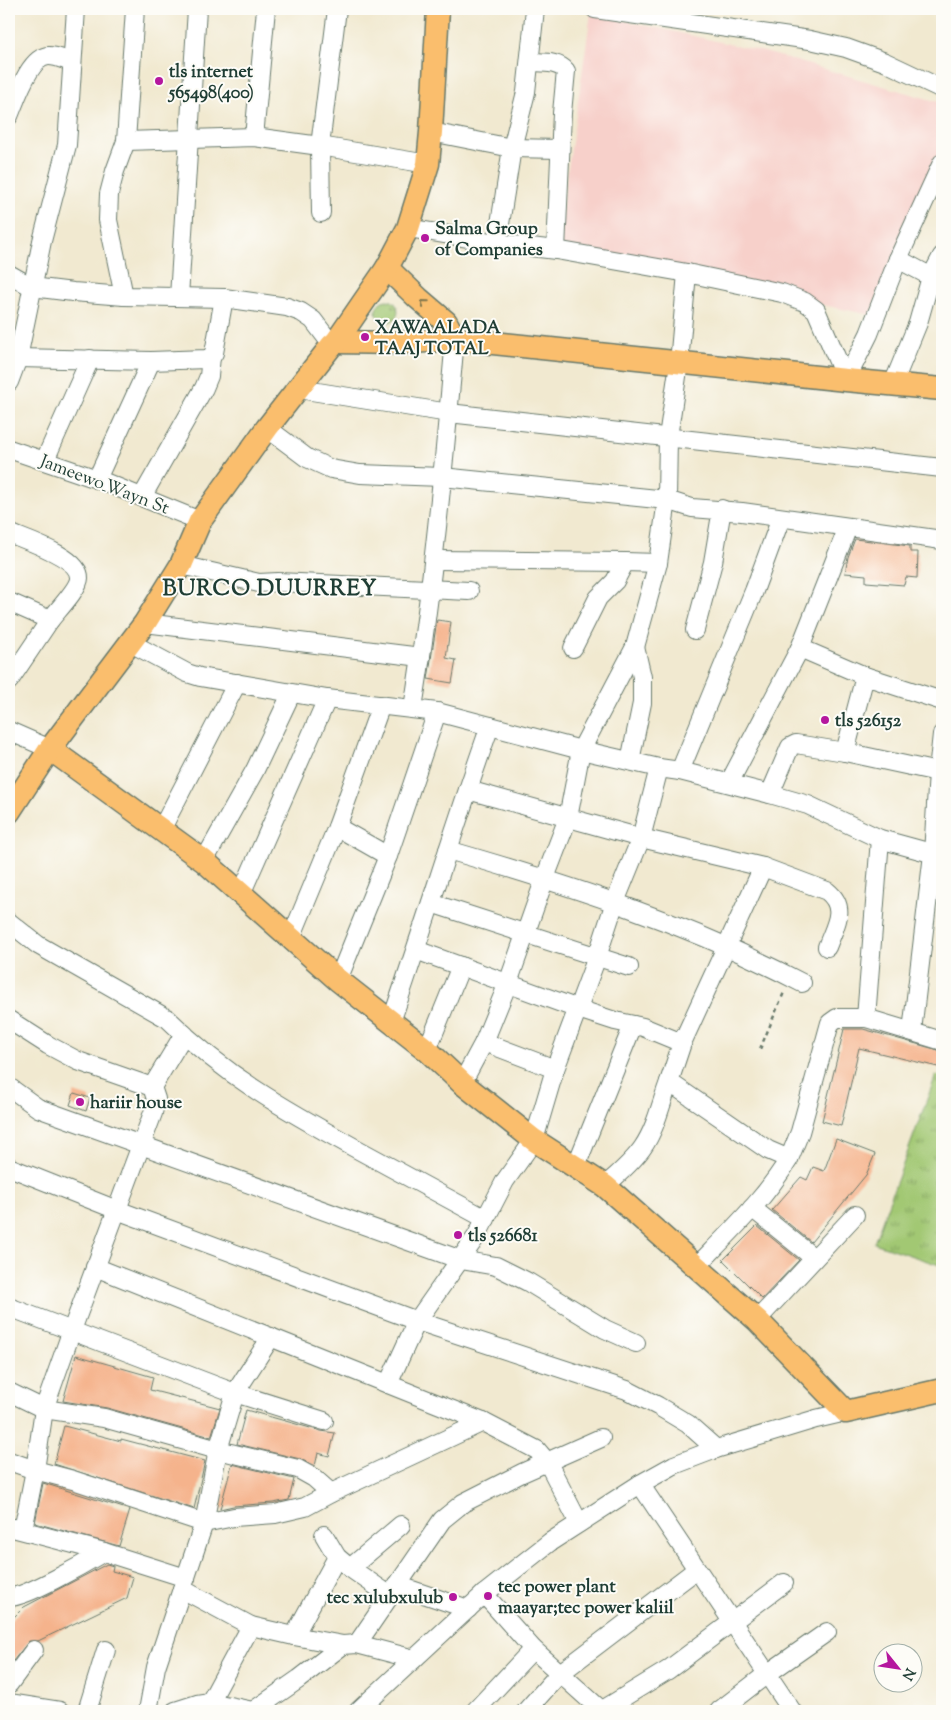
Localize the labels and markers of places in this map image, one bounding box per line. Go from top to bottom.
place label: tls internet 565498(400) [167,60,254,107]
marker: tls internet 565498(400) [153,75,165,87]
place label: Salma Group of Companies [435,217,543,264]
marker: Salma Group of Companies [419,232,431,244]
place label: XAWAALADA TAAJ TOTAL [375,316,501,363]
marker: XAWAALADA TAAJ TOTAL [359,331,371,343]
place label: tls 526152 [835,709,902,735]
marker: tls 526152 [819,714,831,726]
place label: hariir house [90,1091,183,1117]
marker: hariir house [74,1096,86,1108]
place label: tls 526681 [468,1224,539,1250]
marker: tls 526681 [452,1229,464,1241]
place label: tec power plant maayar;tec power kaliil [498,1575,675,1622]
place label: tec xulubxulub [327,1586,443,1612]
marker: tec power plant maayar;tec power kaliil [482,1590,494,1602]
marker: tec xulubxulub [447,1591,459,1603]

